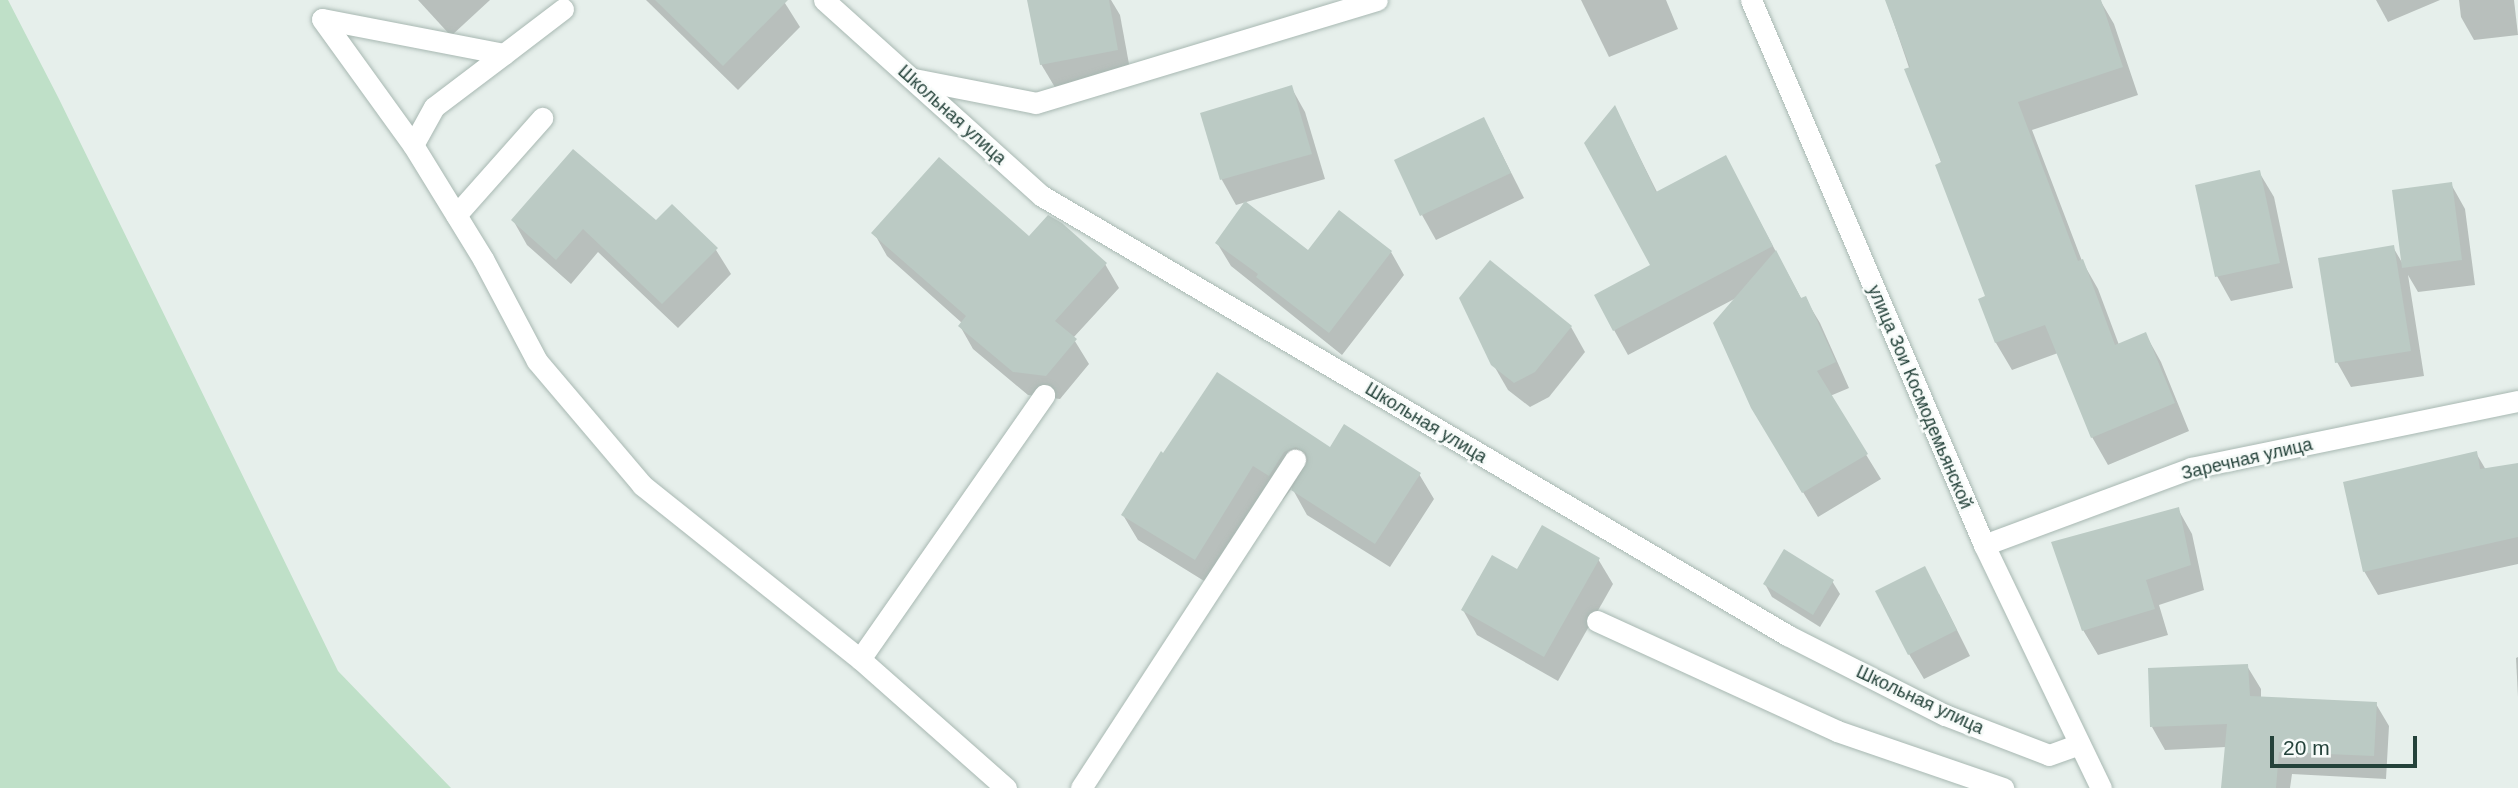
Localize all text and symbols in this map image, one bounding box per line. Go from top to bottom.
street label: Школьная улица [893,61,1011,169]
street label: улица Зои Космодемьянской [1863,282,1977,512]
street label: Школьная улица [1361,378,1491,468]
street label: Заречная улица [2179,433,2315,485]
street label: Школьная улица [1853,661,1987,739]
scale bar [2273,722,2420,766]
text: 20 m [2283,736,2330,759]

